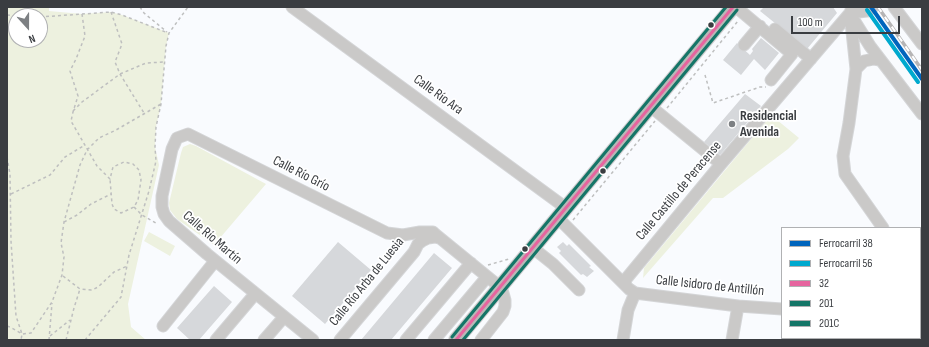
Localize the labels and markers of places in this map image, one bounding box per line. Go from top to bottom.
unlabelled marker [706,20,716,30]
place label: Residencial Avenida [740,108,797,140]
marker: Residencial Avenida [727,119,737,129]
unlabelled marker [598,166,608,176]
unlabelled marker [520,244,530,254]

